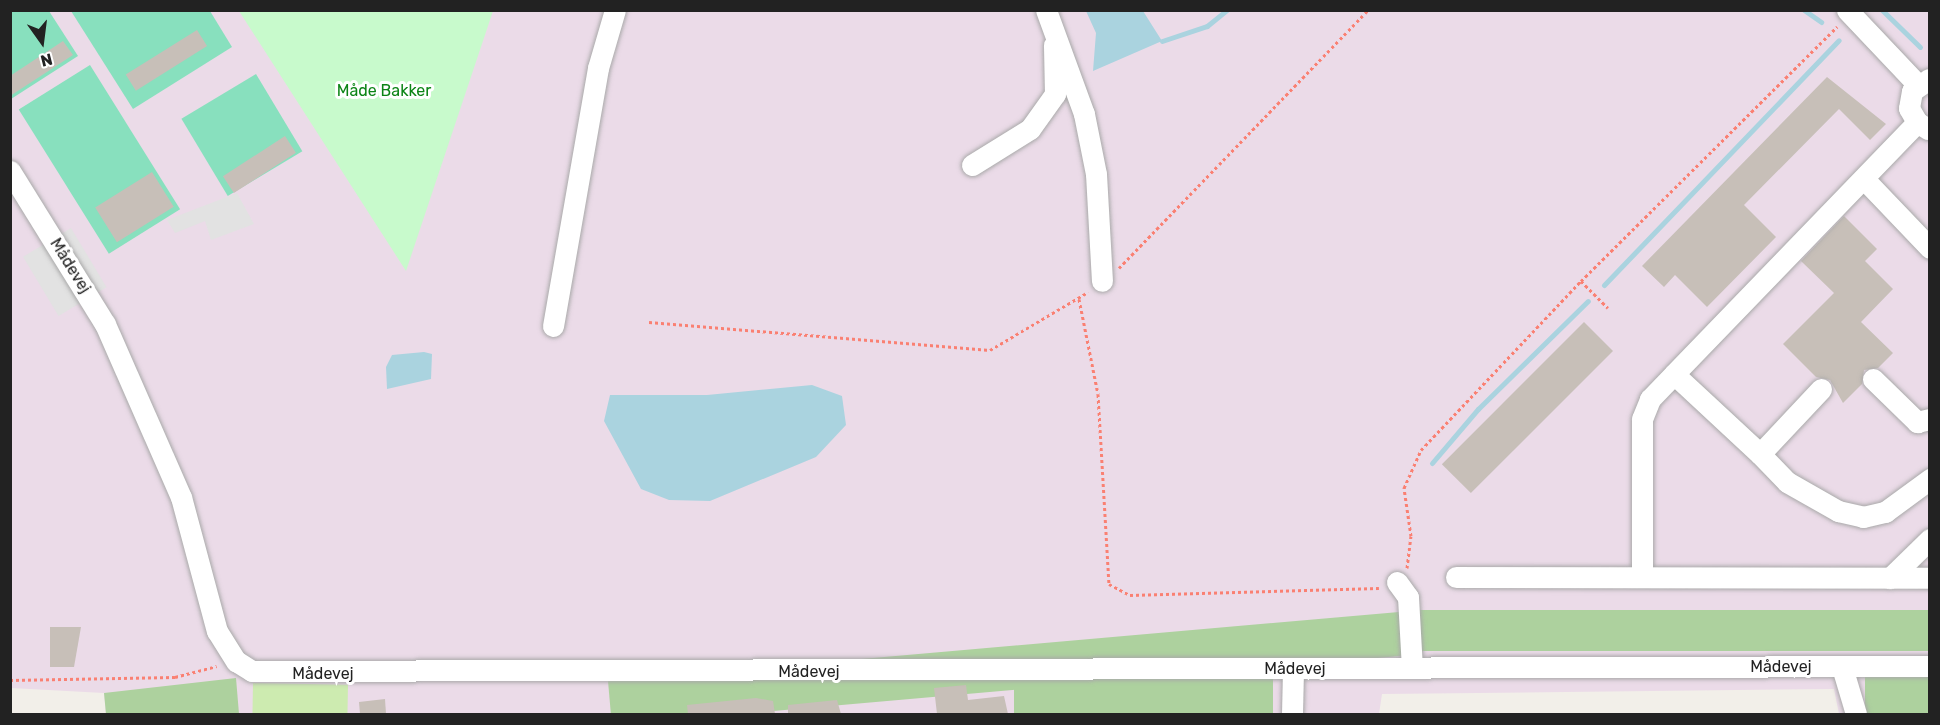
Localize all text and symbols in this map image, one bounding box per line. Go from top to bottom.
north arrow [12,12,72,72]
text: N [39,49,54,71]
park label: Måde Bakker [337,81,431,101]
street label: Mådevej [46,235,94,297]
street label: Mådevej [1750,657,1812,677]
street label: Mådevej [1264,659,1326,679]
street label: Mådevej [778,662,840,682]
street label: Mådevej [292,664,354,684]

